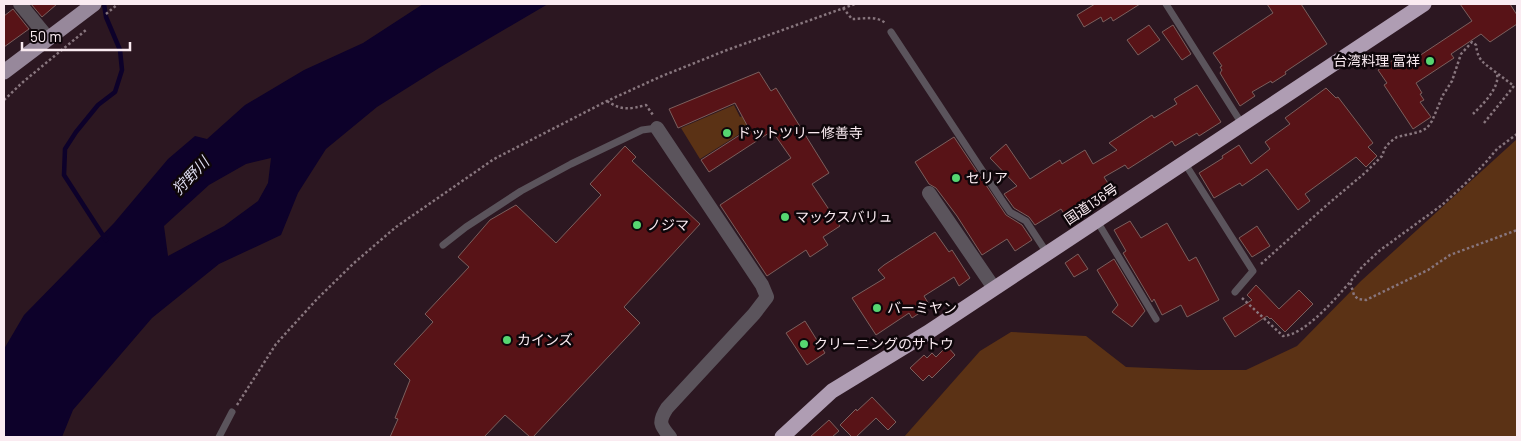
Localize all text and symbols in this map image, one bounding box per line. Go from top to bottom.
scale bar [22,20,130,52]
text: 50 m [30,27,62,45]
place label: 台湾料理 富祥 [1333,52,1420,69]
marker: 台湾料理 富祥 [1424,55,1436,67]
place label: ドットツリー修善寺 [737,124,863,141]
marker: ドットツリー修善寺 [721,127,733,139]
water label: 狩野川 [168,151,214,198]
place label: セリア [966,169,1008,186]
marker: セリア [950,172,962,184]
street label: 国道136号 [1061,179,1121,228]
place label: マックスバリュ [795,208,893,225]
marker: マックスバリュ [779,211,791,223]
place label: ノジマ [647,216,689,233]
marker: ノジマ [631,219,643,231]
place label: バーミヤン [887,299,957,316]
marker: バーミヤン [871,302,883,314]
place label: カインズ [517,331,573,348]
marker: カインズ [501,334,513,346]
place label: クリーニングのサトウ [814,335,954,352]
marker: クリーニングのサトウ [798,338,810,350]

